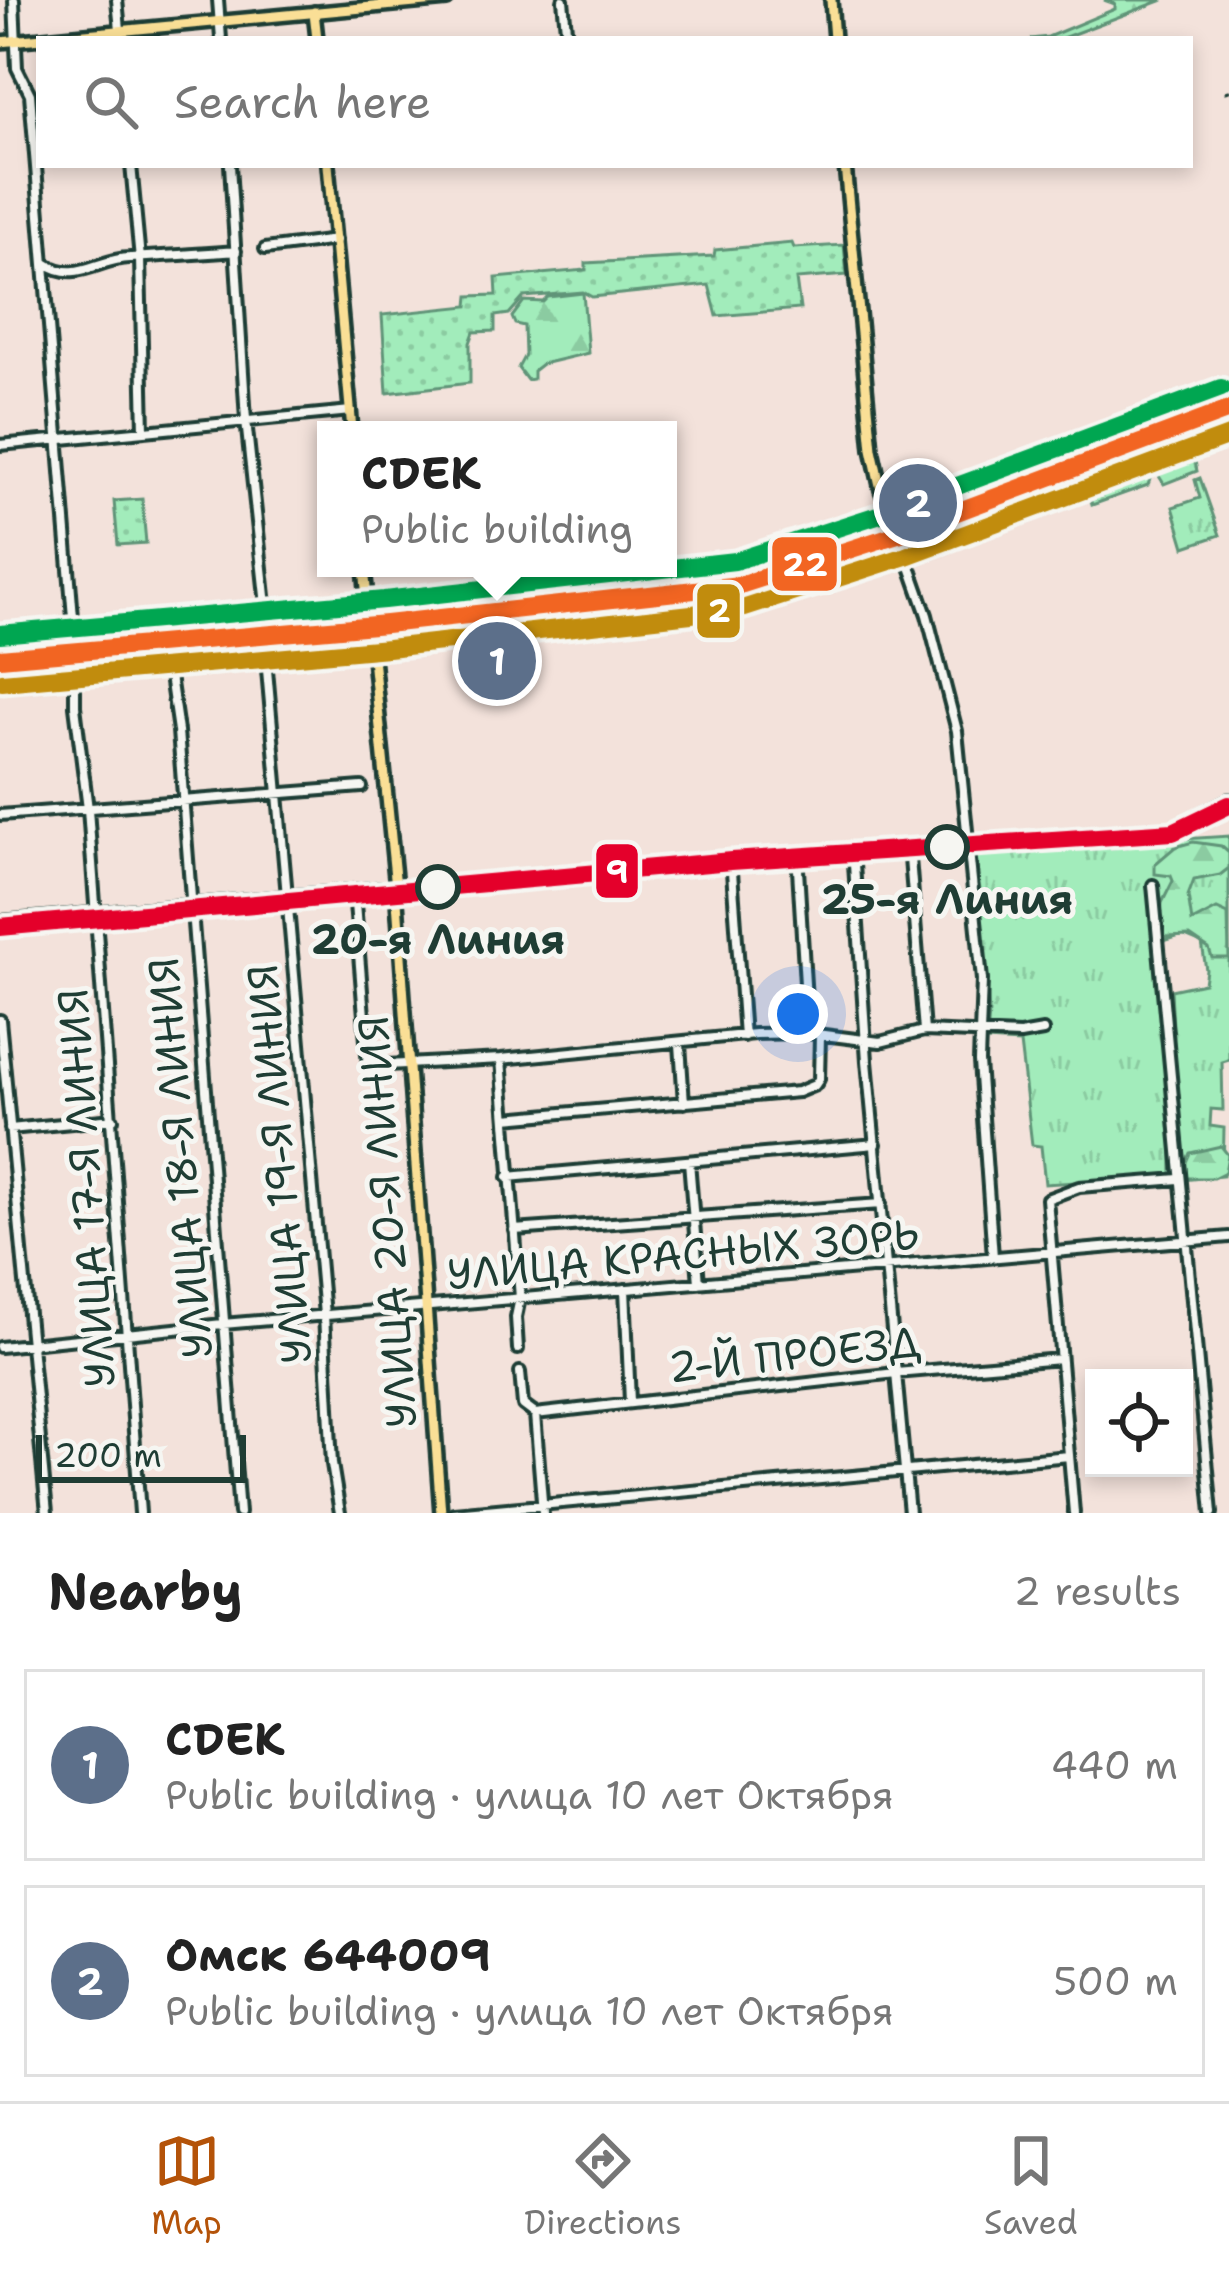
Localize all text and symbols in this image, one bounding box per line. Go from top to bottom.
search box [36,36,1193,168]
icon: search [78,69,144,135]
text: Search here [174,72,431,132]
popup [317,421,677,577]
text: CDEK [361,443,481,503]
pin: 2 [879,458,957,548]
text: Public building [361,503,633,555]
line badge: 22 [770,535,839,593]
text: 22 [782,542,828,587]
line badge: 2 [695,582,742,640]
text: 2 [707,588,731,633]
pin: 1 [458,616,536,706]
marker: 25-я Линия [926,826,968,868]
line badge: 9 [594,842,640,900]
text: 9 [605,849,629,894]
marker: 20-я Линия [417,866,459,908]
place label: 25-я Линия [821,871,1073,927]
place label: 20-я Линия [311,911,565,967]
street label: УЛИЦА 18-Я ЛИНИЯ [135,955,225,1361]
street label: УЛИЦА 19-Я ЛИНИЯ [234,962,324,1366]
your location [768,984,828,1044]
street label: УЛИЦА 17-Я ЛИНИЯ [44,987,128,1389]
street label: УЛИЦА 20-Я ЛИНИЯ [345,1014,429,1430]
street label: УЛИЦА КРАСНЫХ ЗОРЬ [445,1205,921,1303]
street label: 2-Й ПРОЕЗД [665,1313,923,1395]
map controls [1085,1369,1193,1477]
button: locate [1085,1369,1193,1477]
scale bar [36,1429,246,1482]
text: 200 m [54,1433,162,1478]
text: Nearby [48,1557,243,1625]
text: 2 results [1014,1565,1181,1617]
text: CDEK [165,1709,285,1769]
text: 1 [81,1739,99,1791]
text: 440 m [1051,1739,1178,1791]
text: Public building · улица 10 лет Октября [165,1769,894,1821]
text: Омск 644009 [165,1925,491,1985]
text: 2 [76,1955,104,2007]
text: 500 m [1053,1955,1178,2007]
text: Public building · улица 10 лет Октября [165,1985,894,2037]
tab: Map [151,2128,222,2245]
tab: Directions [524,2128,682,2245]
tab: Saved [984,2128,1078,2245]

